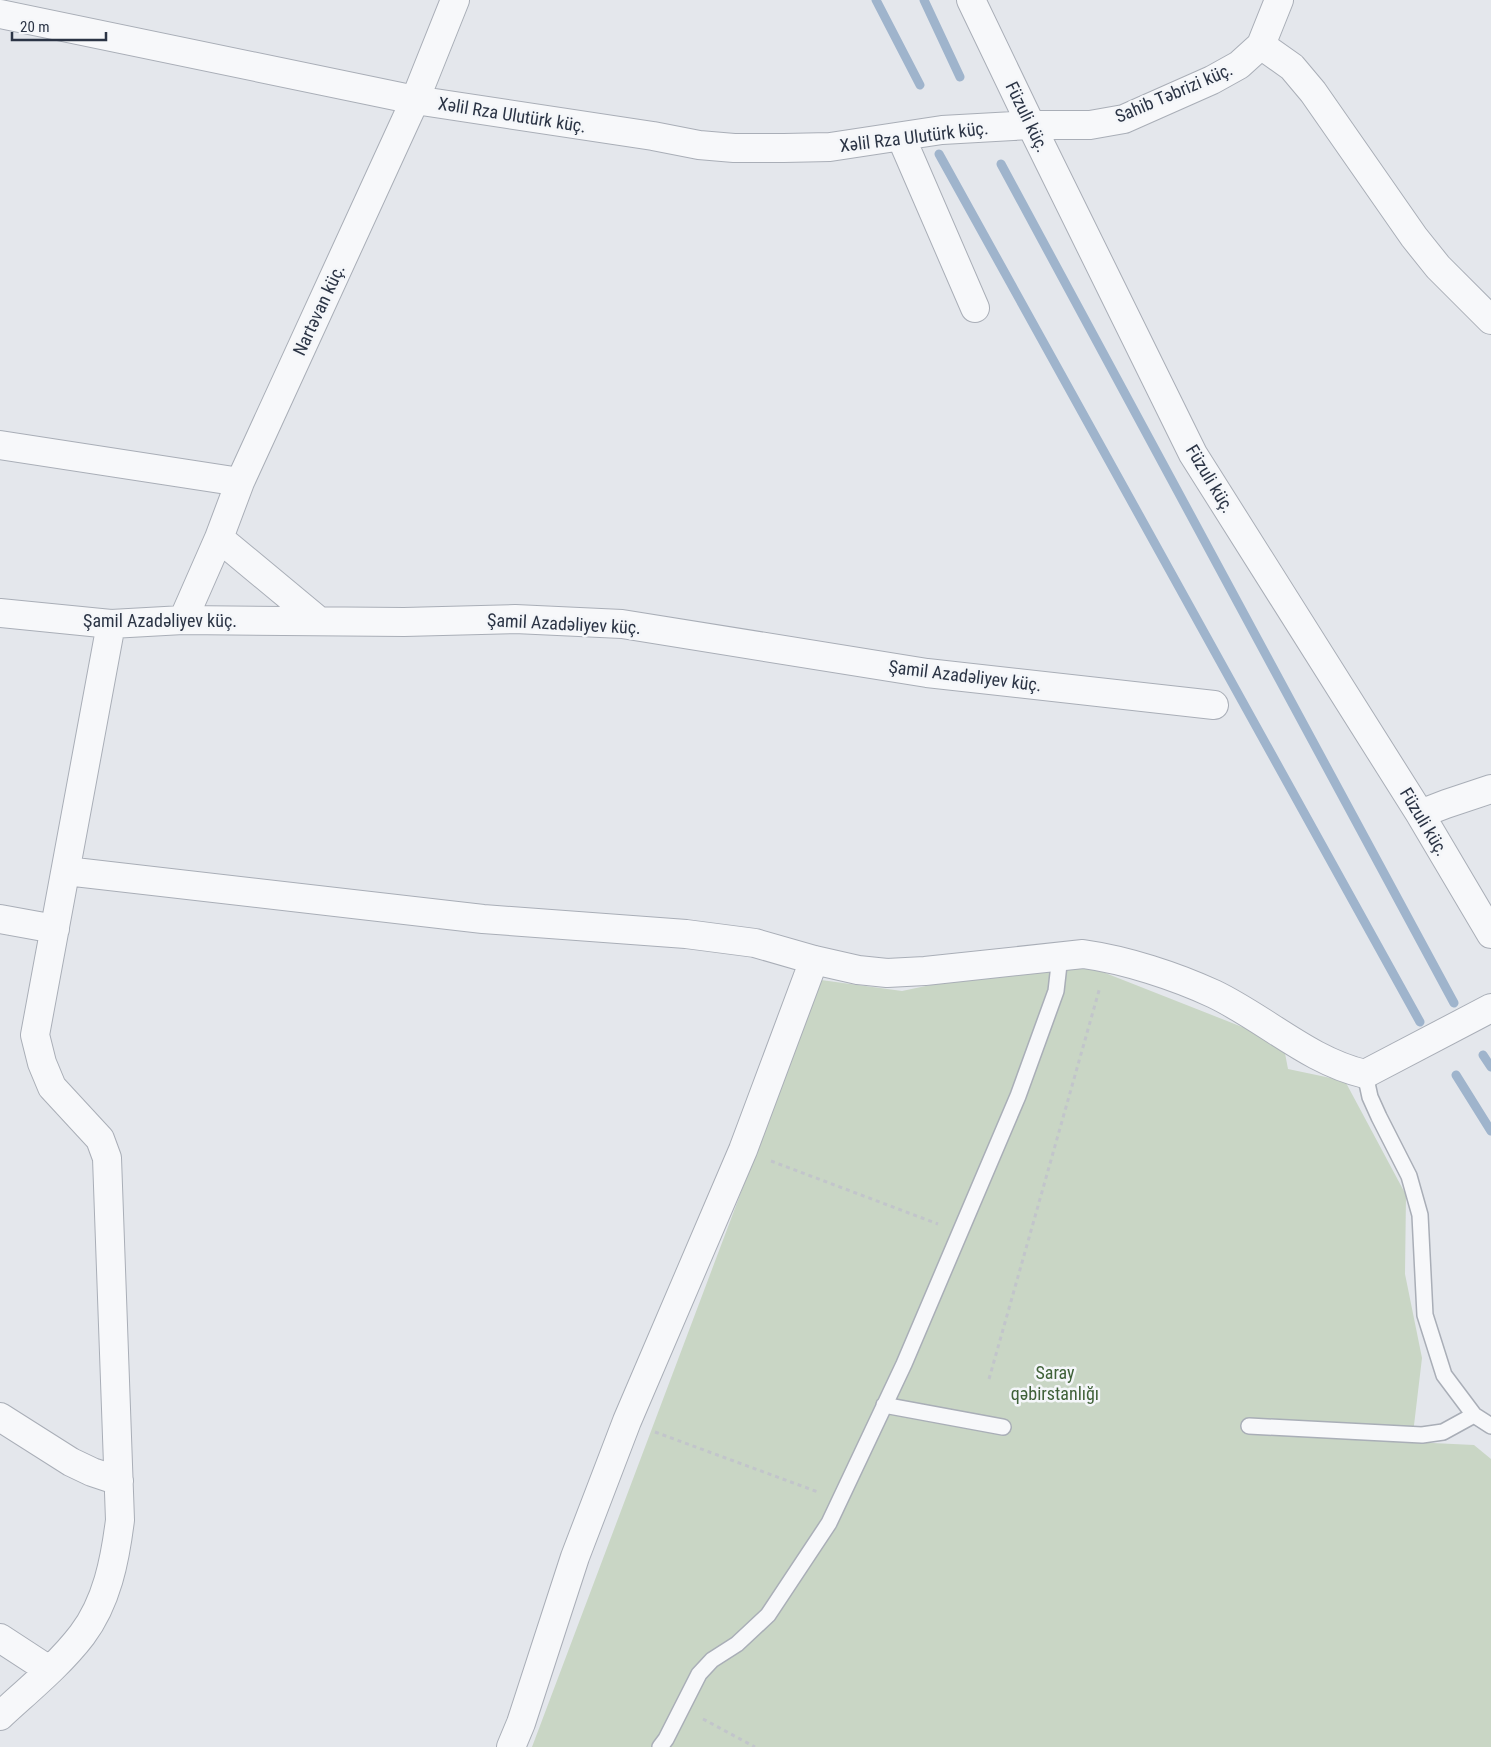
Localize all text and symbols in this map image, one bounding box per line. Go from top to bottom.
scale bar [12,10,106,42]
text: 20 m [20,18,50,36]
street label: Sahib Təbrizi küç. [1112,58,1236,127]
street label: Füzuli küç. [1001,78,1054,156]
street label: Xəlil Rza Ulutürk küç. [437,92,588,137]
street label: Xəlil Rza Ulutürk küç. [838,117,989,156]
street label: Nartəvan küç. [288,261,349,359]
street label: Füzuli küç. [1182,441,1239,517]
street label: Şamil Azadəliyev küç. [487,609,641,638]
street label: Şamil Azadəliyev küç. [83,610,237,631]
street label: Şamil Azadəliyev küç. [887,656,1043,695]
street label: Füzuli küç. [1396,784,1453,860]
park label: Saray qəbirstanlığı [1011,1362,1099,1404]

